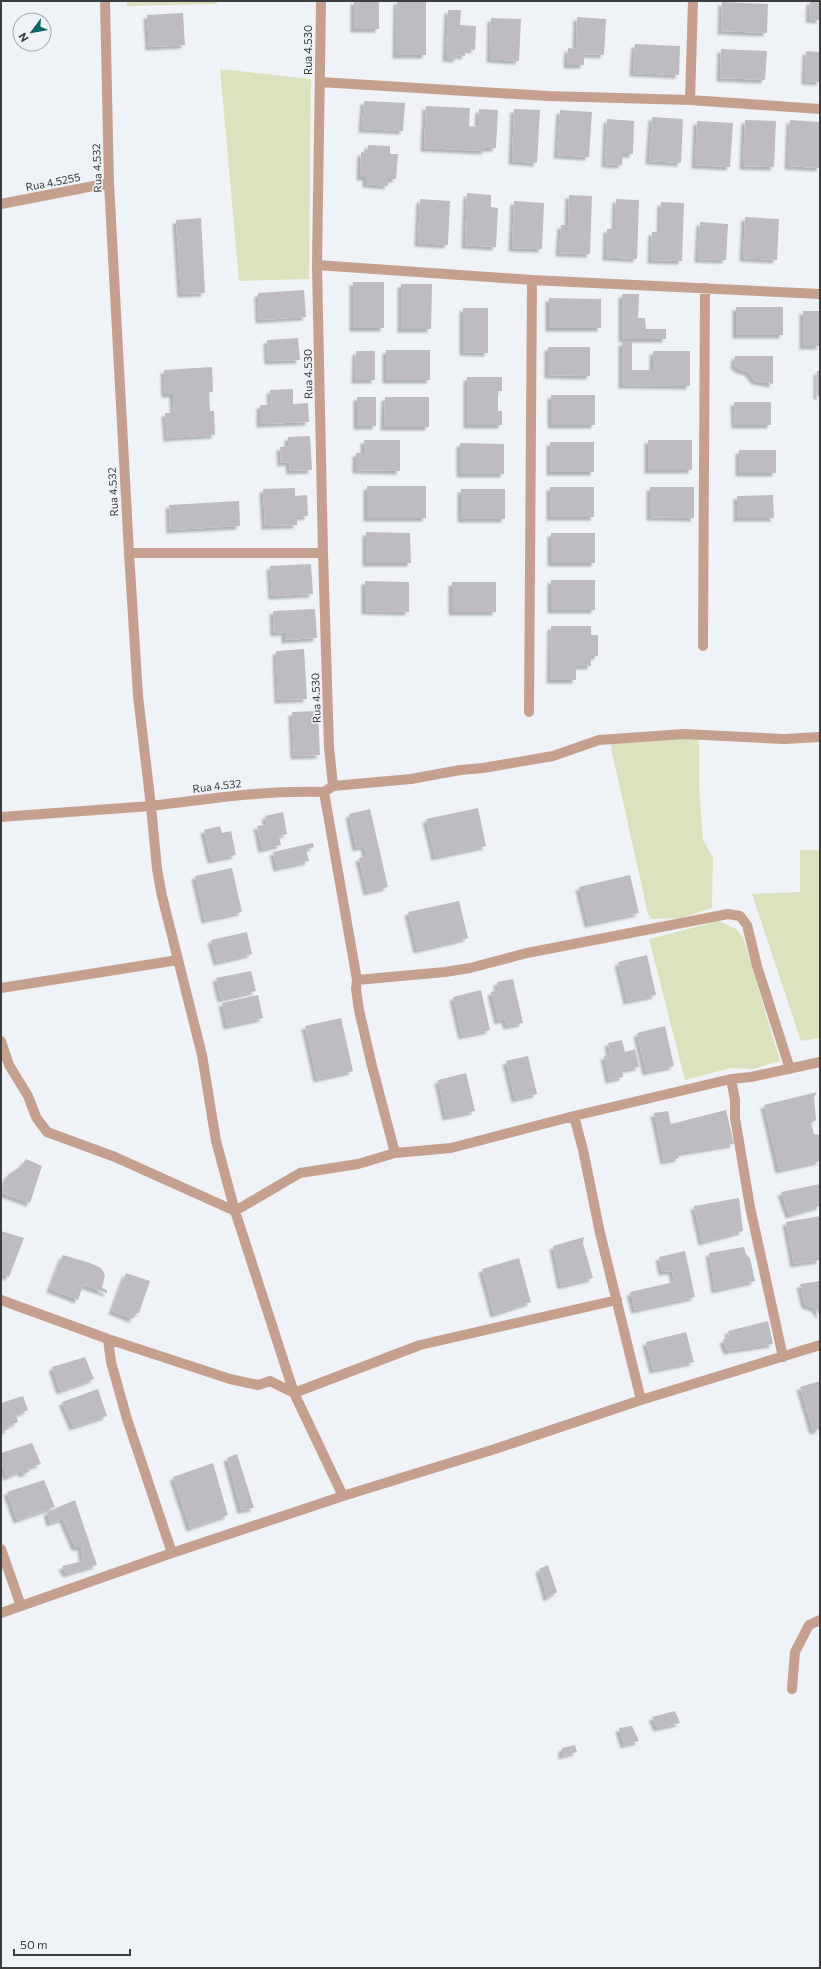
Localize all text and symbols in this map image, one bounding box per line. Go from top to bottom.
north arrow [12,12,52,52]
street label: Rua 4.530 [301,25,314,75]
text: N [15,31,31,45]
street label: Rua 4.532 [89,143,104,193]
street label: Rua 4.5255 [24,170,81,193]
street label: Rua 4.530 [301,349,314,399]
street label: Rua 4.532 [105,467,120,517]
street label: Rua 4.530 [308,673,323,723]
street label: Rua 4.532 [192,776,242,795]
scale bar [14,1931,130,1957]
text: 50 m [20,1937,48,1951]

